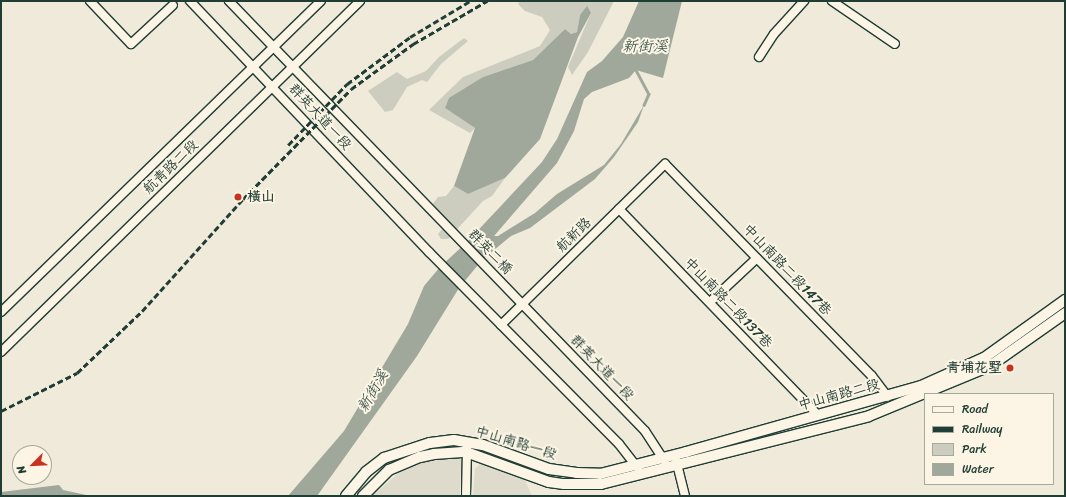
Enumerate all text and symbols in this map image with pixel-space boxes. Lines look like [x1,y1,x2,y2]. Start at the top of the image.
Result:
water label: 新街溪 [623,38,667,56]
street label: 群英大道一段 [285,81,355,153]
street label: 航青路二段 [140,137,202,197]
place label: 橫山 [247,189,275,205]
marker: 橫山 [232,191,244,203]
street label: 航新路 [553,214,595,256]
street label: 中山南路二段147巷 [739,221,835,319]
street label: 群英二橋 [465,226,515,278]
street label: 中山南路二段137巷 [680,254,776,352]
street label: 群英大道一段 [567,332,637,404]
place label: 青埔花墅 [946,360,1002,376]
marker: 青埔花墅 [1005,363,1015,373]
water label: 新街溪 [354,367,392,415]
street label: 中山南路二段 [796,376,882,414]
legend [924,393,1054,485]
text: Road [962,398,988,420]
text: Railway [962,418,1003,440]
street label: 中山南路一段 [473,423,559,463]
text: Park [962,438,987,460]
north arrow [12,445,52,485]
text: Water [962,458,994,480]
text: N [11,462,32,477]

